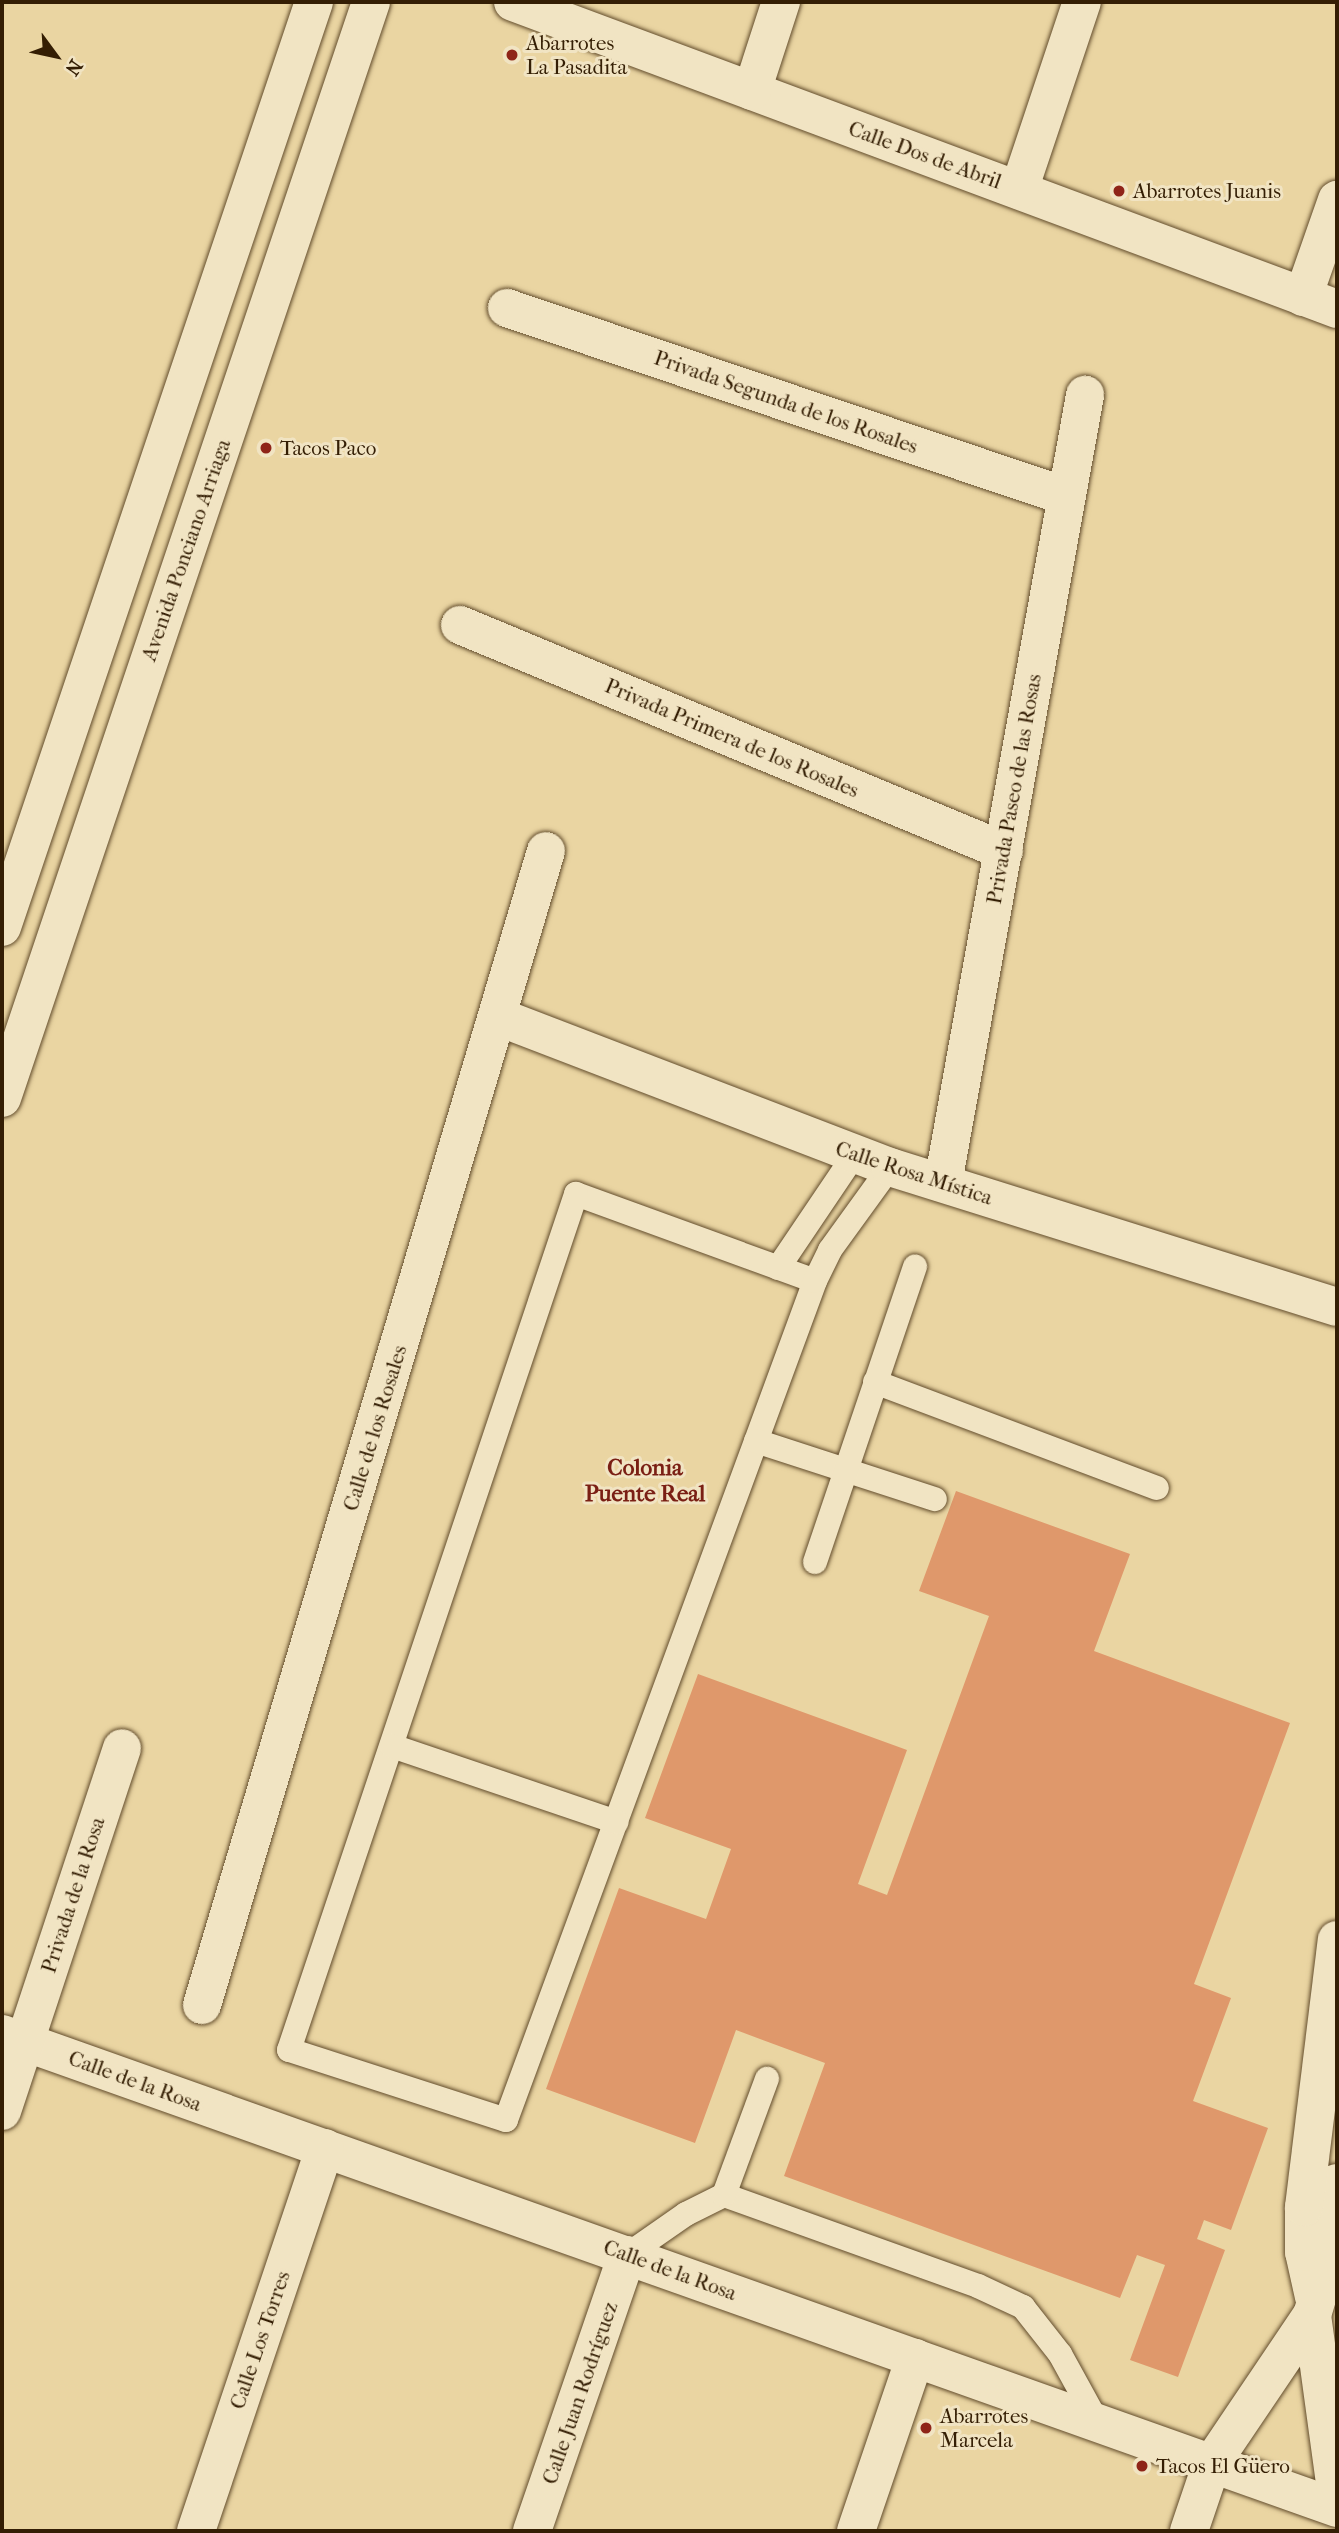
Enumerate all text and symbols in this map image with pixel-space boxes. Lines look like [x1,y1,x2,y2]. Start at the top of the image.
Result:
north arrow [21,21,91,91]
place label: Abarrotes La Pasadita [526,30,627,80]
marker: Abarrotes La Pasadita [504,47,520,63]
text: N [60,55,87,79]
street label: Calle Dos de Abril [845,116,1005,194]
place label: Abarrotes Juanis [1133,178,1281,204]
marker: Abarrotes Juanis [1111,183,1127,199]
street label: Privada Segunda de los Rosales [651,345,921,459]
place label: Tacos Paco [280,435,376,461]
street label: Avenida Ponciano Arriaga [136,436,236,664]
marker: Tacos Paco [258,440,274,456]
street label: Privada Paseo de las Rosas [981,672,1047,906]
street label: Privada Primera de los Rosales [601,673,863,803]
street label: Calle Rosa Mística [832,1136,996,1210]
street label: Calle de los Rosales [338,1342,412,1514]
district label: Colonia Puente Real [585,1454,705,1508]
street label: Privada de la Rosa [36,1814,110,1976]
street label: Calle de la Rosa [65,2045,205,2117]
street label: Calle de la Rosa [600,2234,740,2306]
street label: Calle Los Torres [225,2268,295,2412]
street label: Calle Juan Rodríguez [537,2299,623,2487]
place label: Abarrotes Marcela [940,2403,1028,2453]
marker: Abarrotes Marcela [918,2420,934,2436]
place label: Tacos El Güero [1156,2453,1290,2479]
marker: Tacos El Güero [1134,2458,1150,2474]

